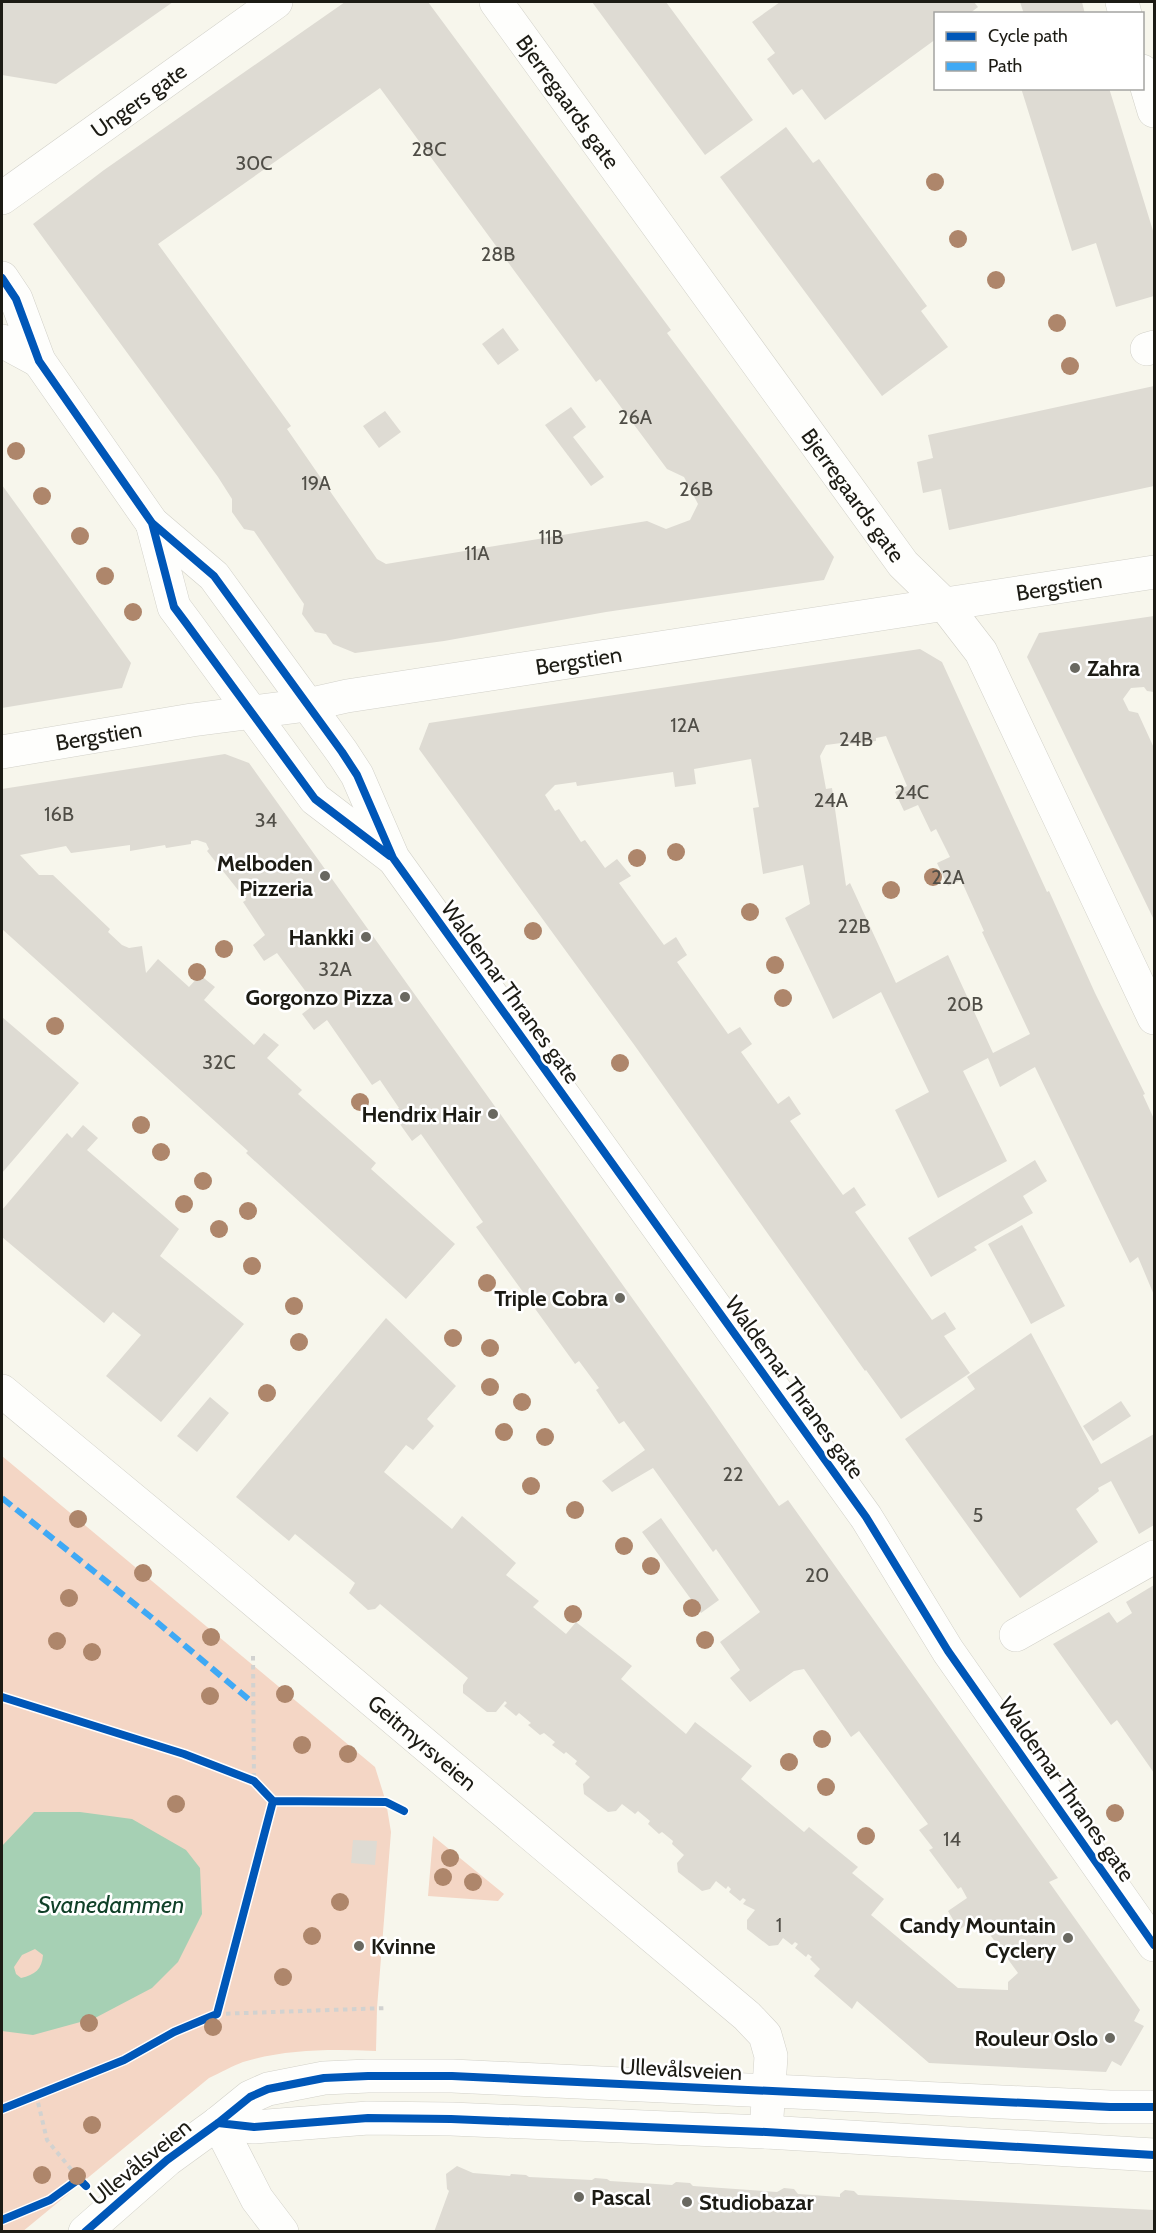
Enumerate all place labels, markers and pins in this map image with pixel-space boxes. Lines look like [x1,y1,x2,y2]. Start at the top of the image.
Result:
place label: Zahra [1087,655,1140,682]
marker: Zahra [1068,661,1082,675]
place label: Melboden Pizzeria [217,850,313,902]
marker: Melboden Pizzeria [318,869,332,883]
place label: Hankki [288,924,354,951]
marker: Hankki [359,930,373,944]
place label: Gorgonzo Pizza [245,984,393,1011]
marker: Gorgonzo Pizza [398,990,412,1004]
place label: Hendrix Hair [362,1101,482,1128]
marker: Hendrix Hair [486,1107,500,1121]
place label: Triple Cobra [494,1285,608,1312]
marker: Triple Cobra [613,1291,627,1305]
place label: Candy Mountain Cyclery [899,1912,1056,1964]
marker: Candy Mountain Cyclery [1061,1931,1075,1945]
place label: Kvinne [371,1933,436,1960]
marker: Kvinne [352,1939,366,1953]
place label: Rouleur Oslo [974,2025,1098,2052]
marker: Rouleur Oslo [1103,2031,1117,2045]
place label: Pascal [591,2184,651,2211]
place label: Studiobazar [699,2189,814,2216]
marker: Pascal [572,2190,586,2204]
marker: Studiobazar [680,2195,694,2209]

